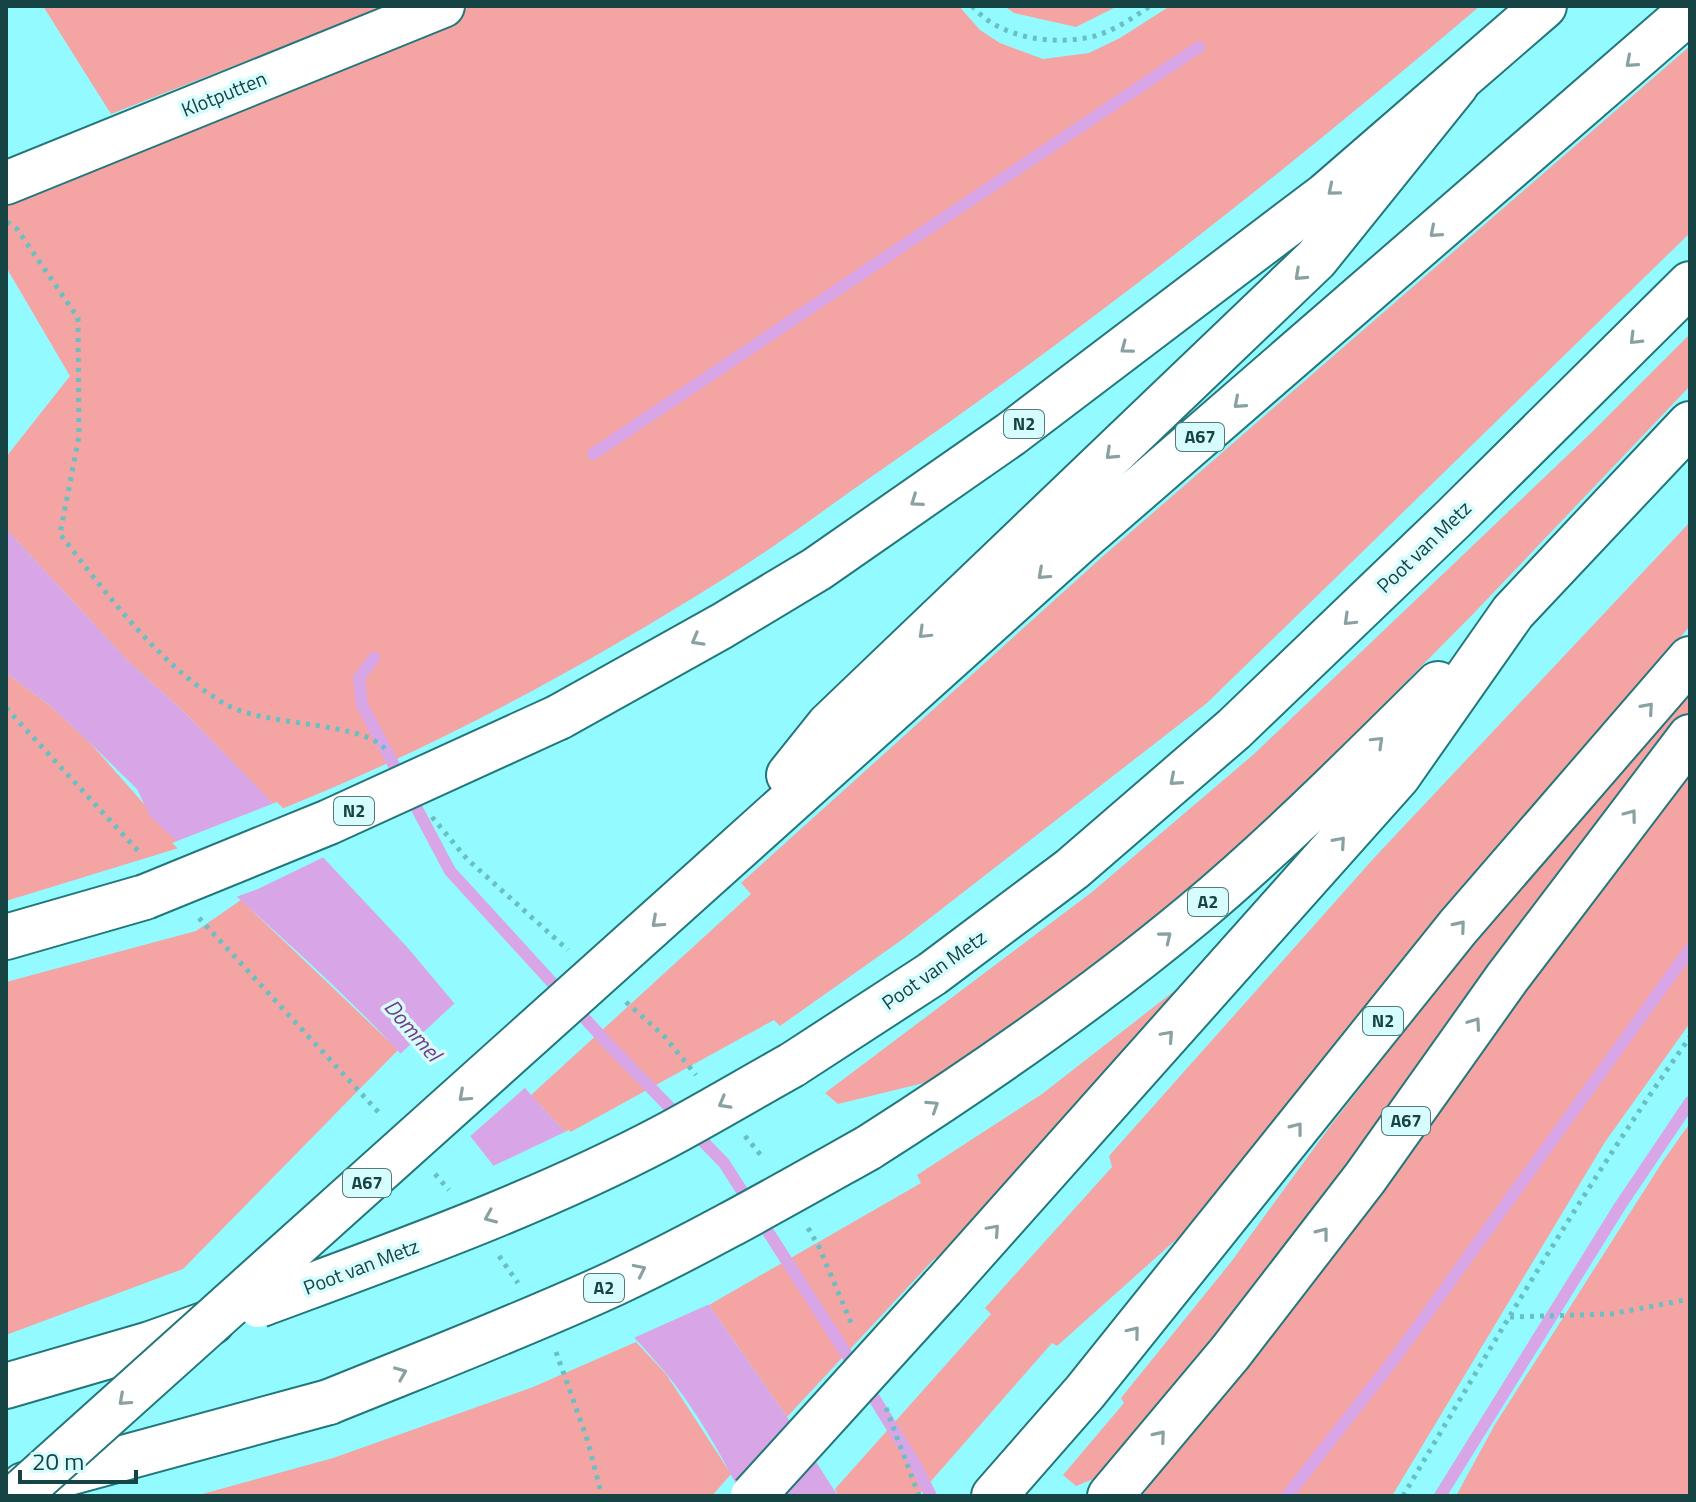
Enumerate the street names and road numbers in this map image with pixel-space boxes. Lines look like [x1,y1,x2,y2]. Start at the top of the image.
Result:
street label: Klotputten [176,62,271,125]
road number: N2 [1004,410,1044,438]
road number: A67 [1176,423,1224,451]
street label: Poot van Metz [1369,493,1478,600]
road number: N2 [334,797,374,825]
road number: A2 [1188,888,1228,916]
street label: Poot van Metz [875,922,992,1017]
road number: N2 [1363,1007,1403,1035]
road number: A67 [1382,1107,1430,1135]
road number: A67 [343,1169,391,1197]
street label: Poot van Metz [298,1230,423,1303]
road number: A2 [584,1274,624,1302]

